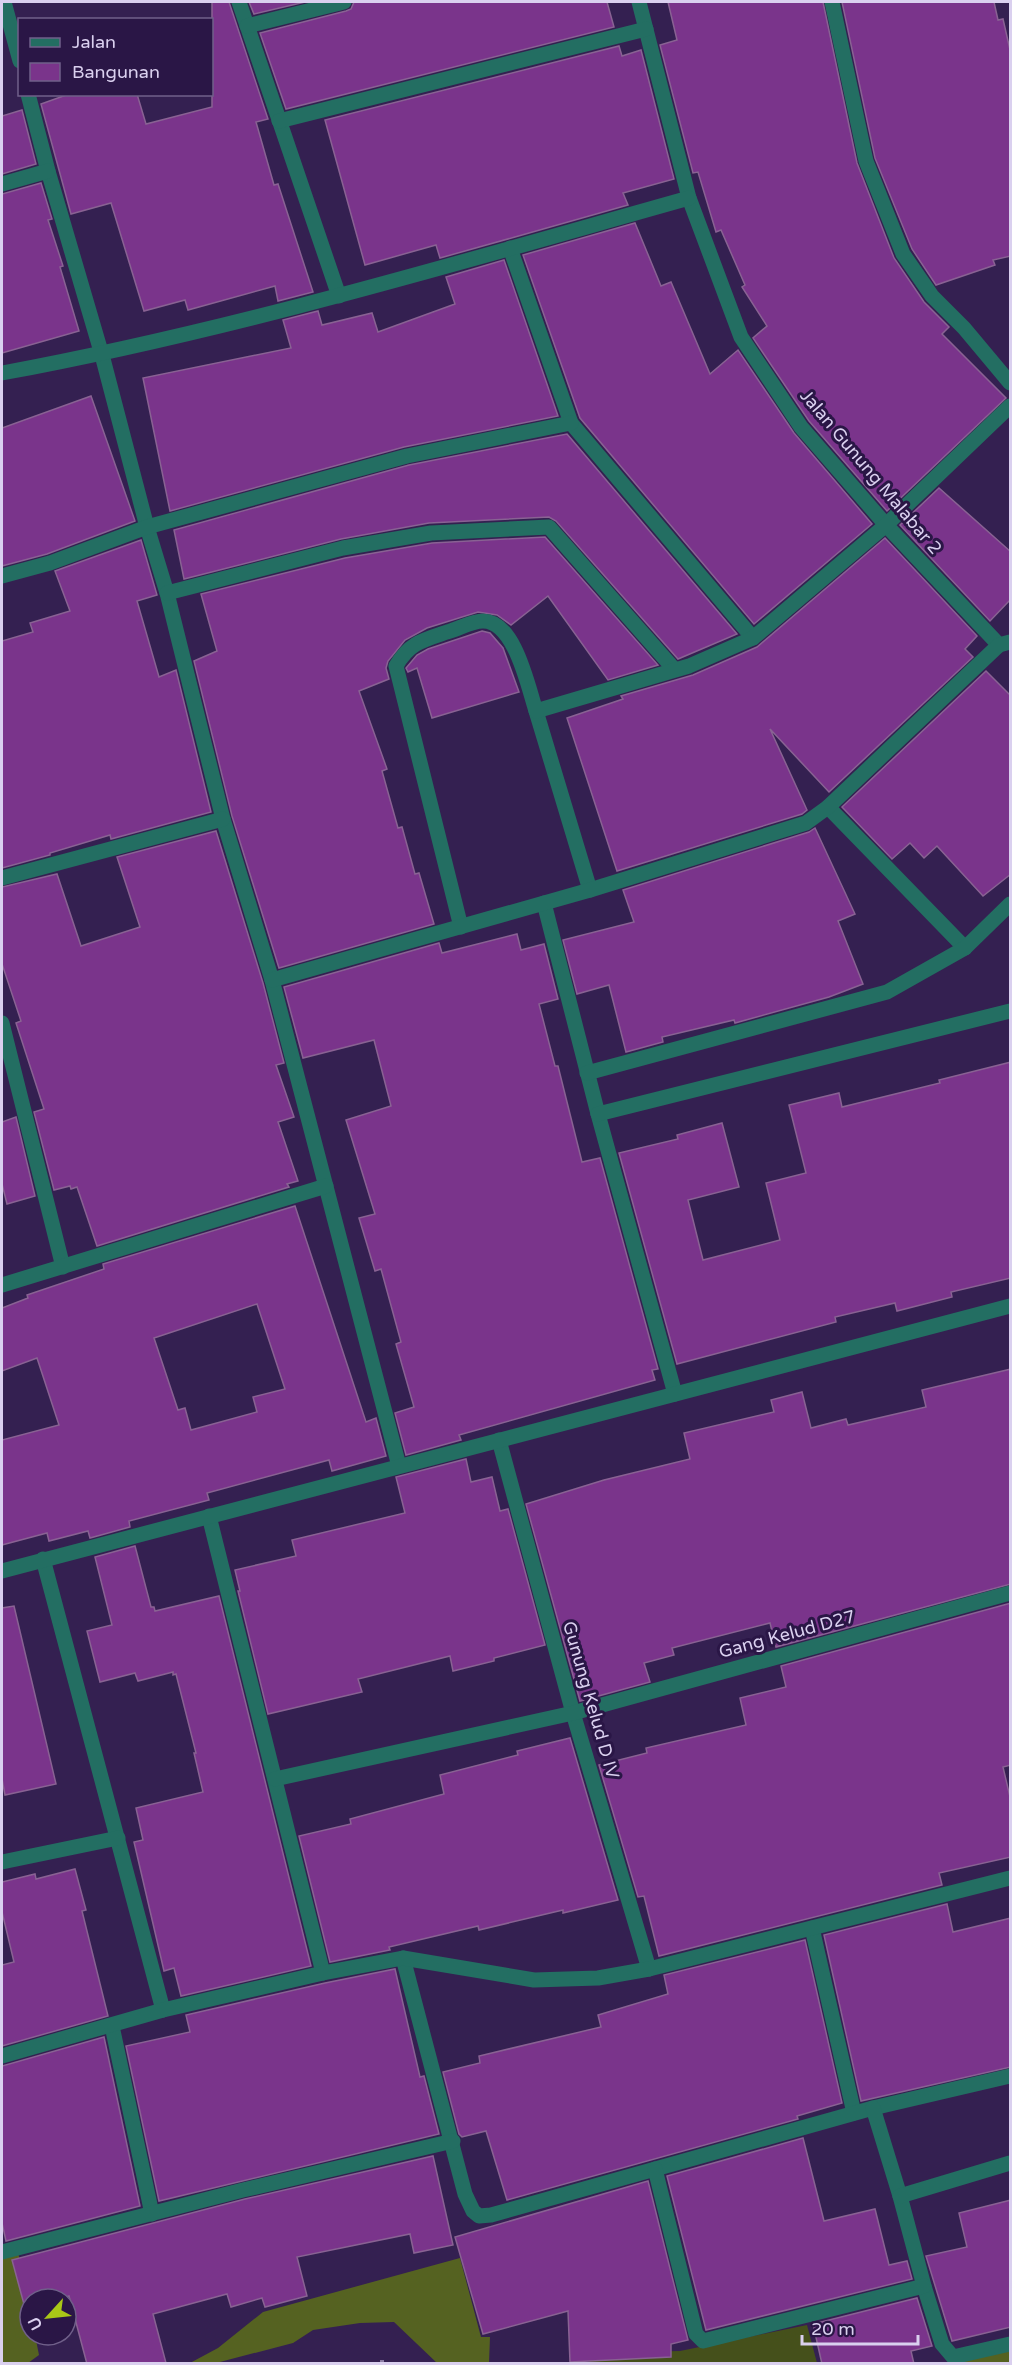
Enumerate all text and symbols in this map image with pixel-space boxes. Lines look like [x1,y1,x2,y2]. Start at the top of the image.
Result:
legend [18,18,213,96]
text: Jalan [72,31,116,53]
text: Bangunan [72,61,160,83]
street label: Jalan Gunung Malabar 2 [796,385,946,559]
street label: Gang Kelud D27 [716,1605,858,1663]
street label: Gunung Kelud D IV [558,1619,624,1782]
north arrow [18,2287,78,2347]
scale bar [802,2308,918,2346]
text: U [24,2313,47,2333]
text: 20 m [811,2318,855,2340]

